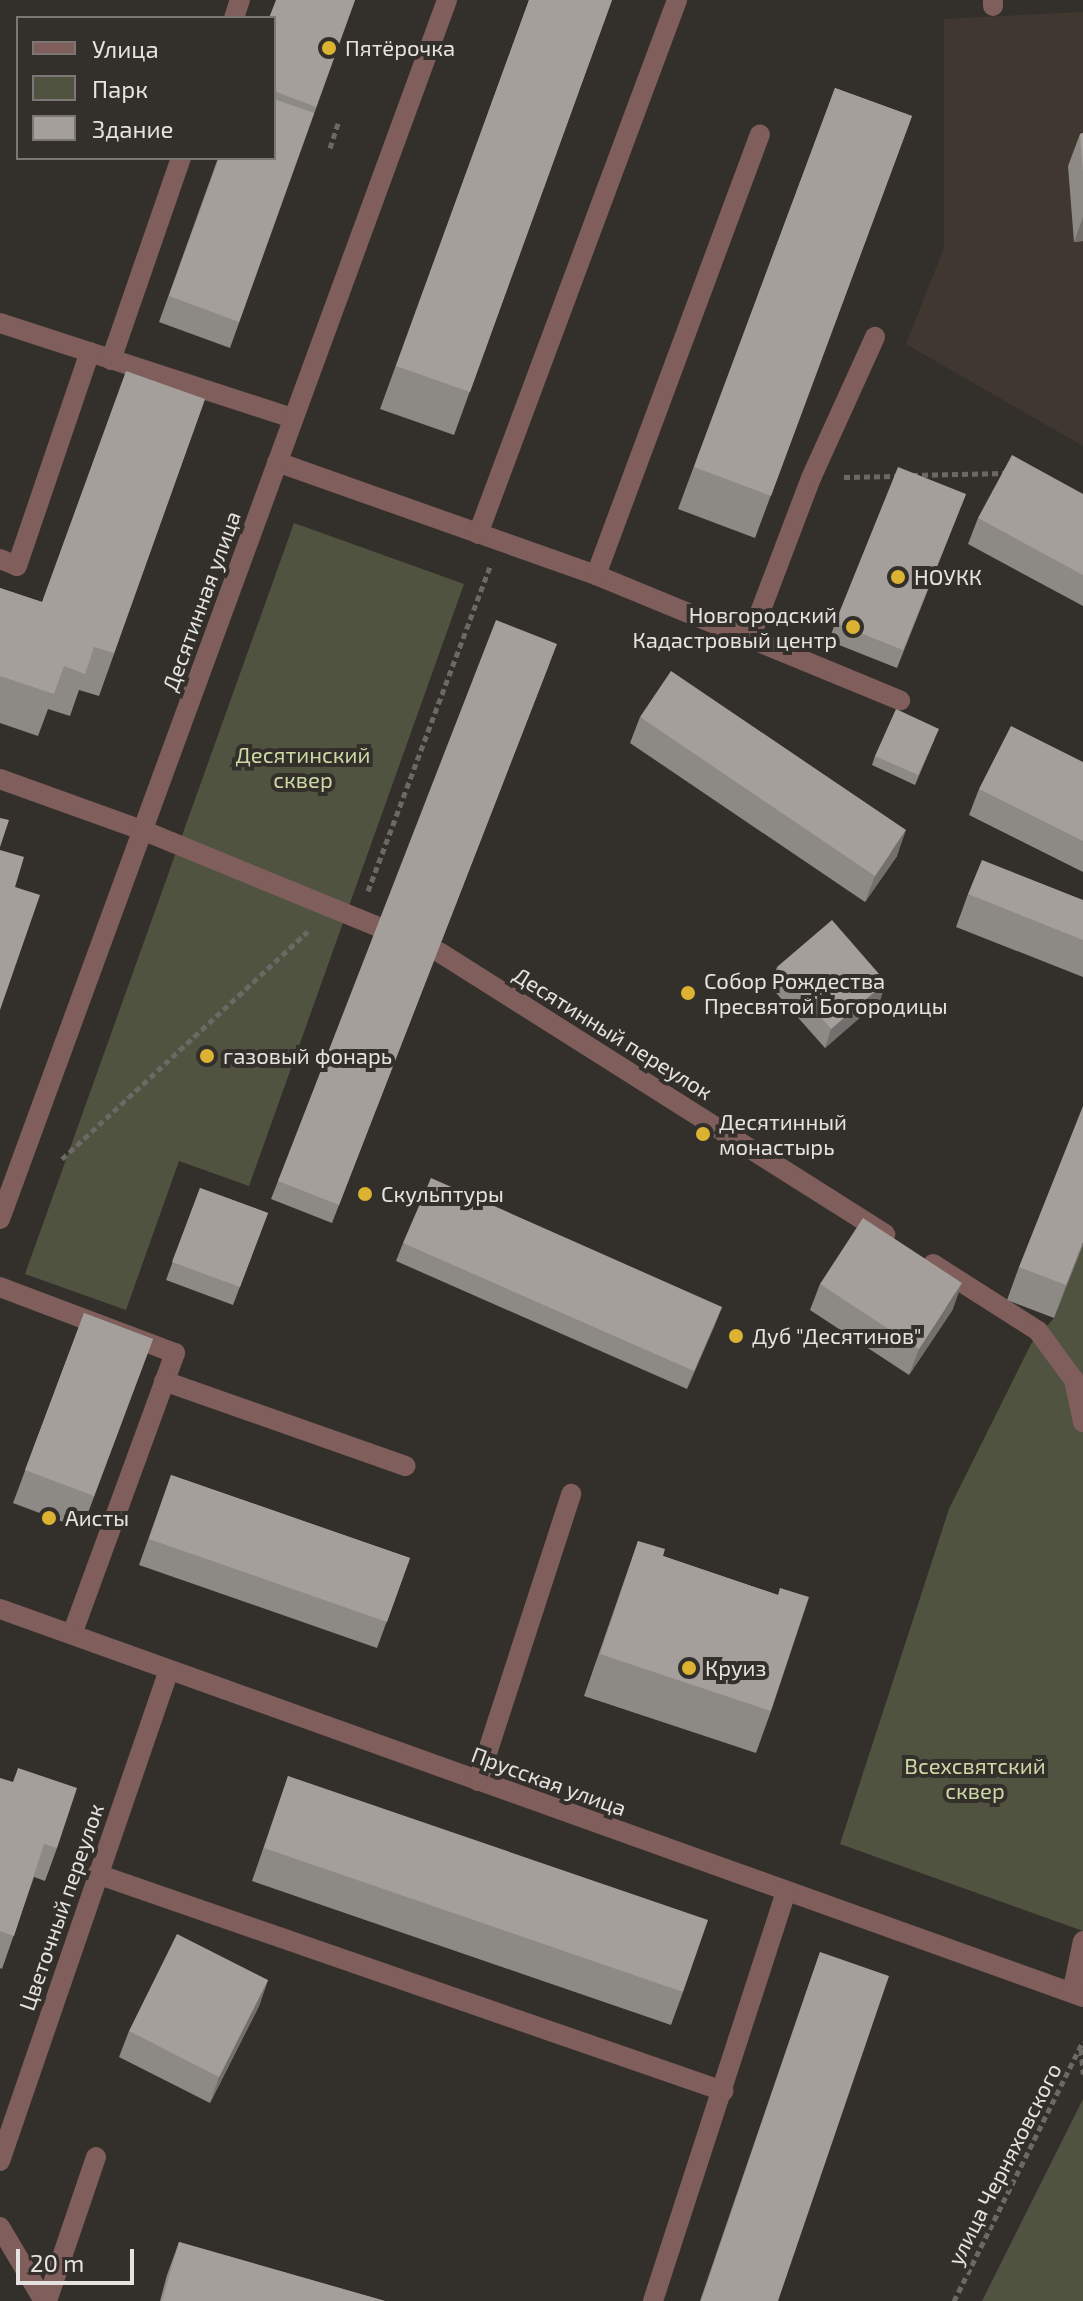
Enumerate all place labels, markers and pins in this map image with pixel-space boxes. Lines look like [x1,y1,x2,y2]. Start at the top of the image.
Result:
place label: Пятёрочка [345,35,455,61]
marker: Пятёрочка [320,39,338,57]
place label: НОУКК [914,564,982,590]
marker: НОУКК [889,568,907,586]
place label: Новгородский Кадастровый центр [632,601,837,652]
marker: Новгородский Кадастровый центр [844,618,862,636]
place label: Собор Рождества Пресвятой Богородицы [704,967,947,1018]
marker: Собор Рождества Пресвятой Богородицы [679,984,697,1002]
place label: газовый фонарь [223,1043,392,1069]
marker: газовый фонарь [198,1047,216,1065]
place label: Десятинный монастырь [719,1108,847,1160]
marker: Десятинный монастырь [694,1125,712,1143]
place label: Скульптуры [381,1181,504,1207]
marker: Скульптуры [356,1185,374,1203]
place label: Дуб "Десятинов" [752,1323,922,1349]
marker: Дуб "Десятинов" [727,1327,745,1345]
place label: Аисты [65,1505,129,1531]
marker: Аисты [40,1509,58,1527]
place label: Круиз [705,1655,766,1681]
marker: Круиз [680,1659,698,1677]

